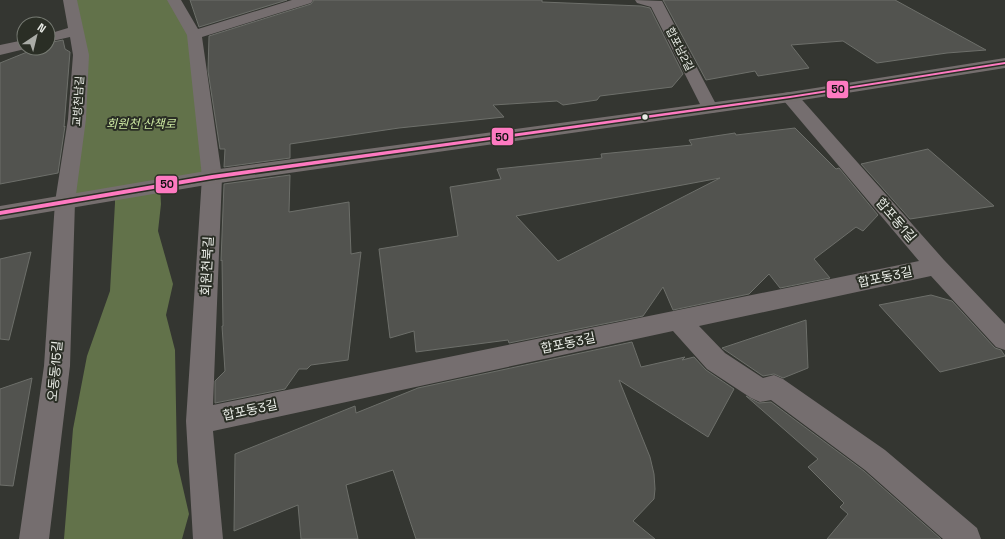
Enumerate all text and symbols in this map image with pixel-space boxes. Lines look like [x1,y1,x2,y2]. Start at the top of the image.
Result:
north arrow [16,16,56,56]
text: N [35,20,49,36]
street label: 합포남2길 [663,25,697,73]
street label: 교방천남길 [69,75,87,127]
line badge: 50 [826,80,849,99]
text: 50 [831,82,845,96]
unlabelled marker [640,112,650,122]
water label: 회원천 산책로 [106,116,177,132]
line badge: 50 [491,127,514,146]
text: 50 [495,130,509,144]
line badge: 50 [155,175,178,194]
text: 50 [160,177,174,191]
street label: 합포동1길 [872,194,920,246]
street label: 회원천북길 [197,236,217,296]
street label: 합포동3길 [856,263,914,291]
street label: 합포동3길 [539,329,597,357]
street label: 오동동15길 [44,340,66,402]
street label: 합포동3길 [221,396,279,424]

